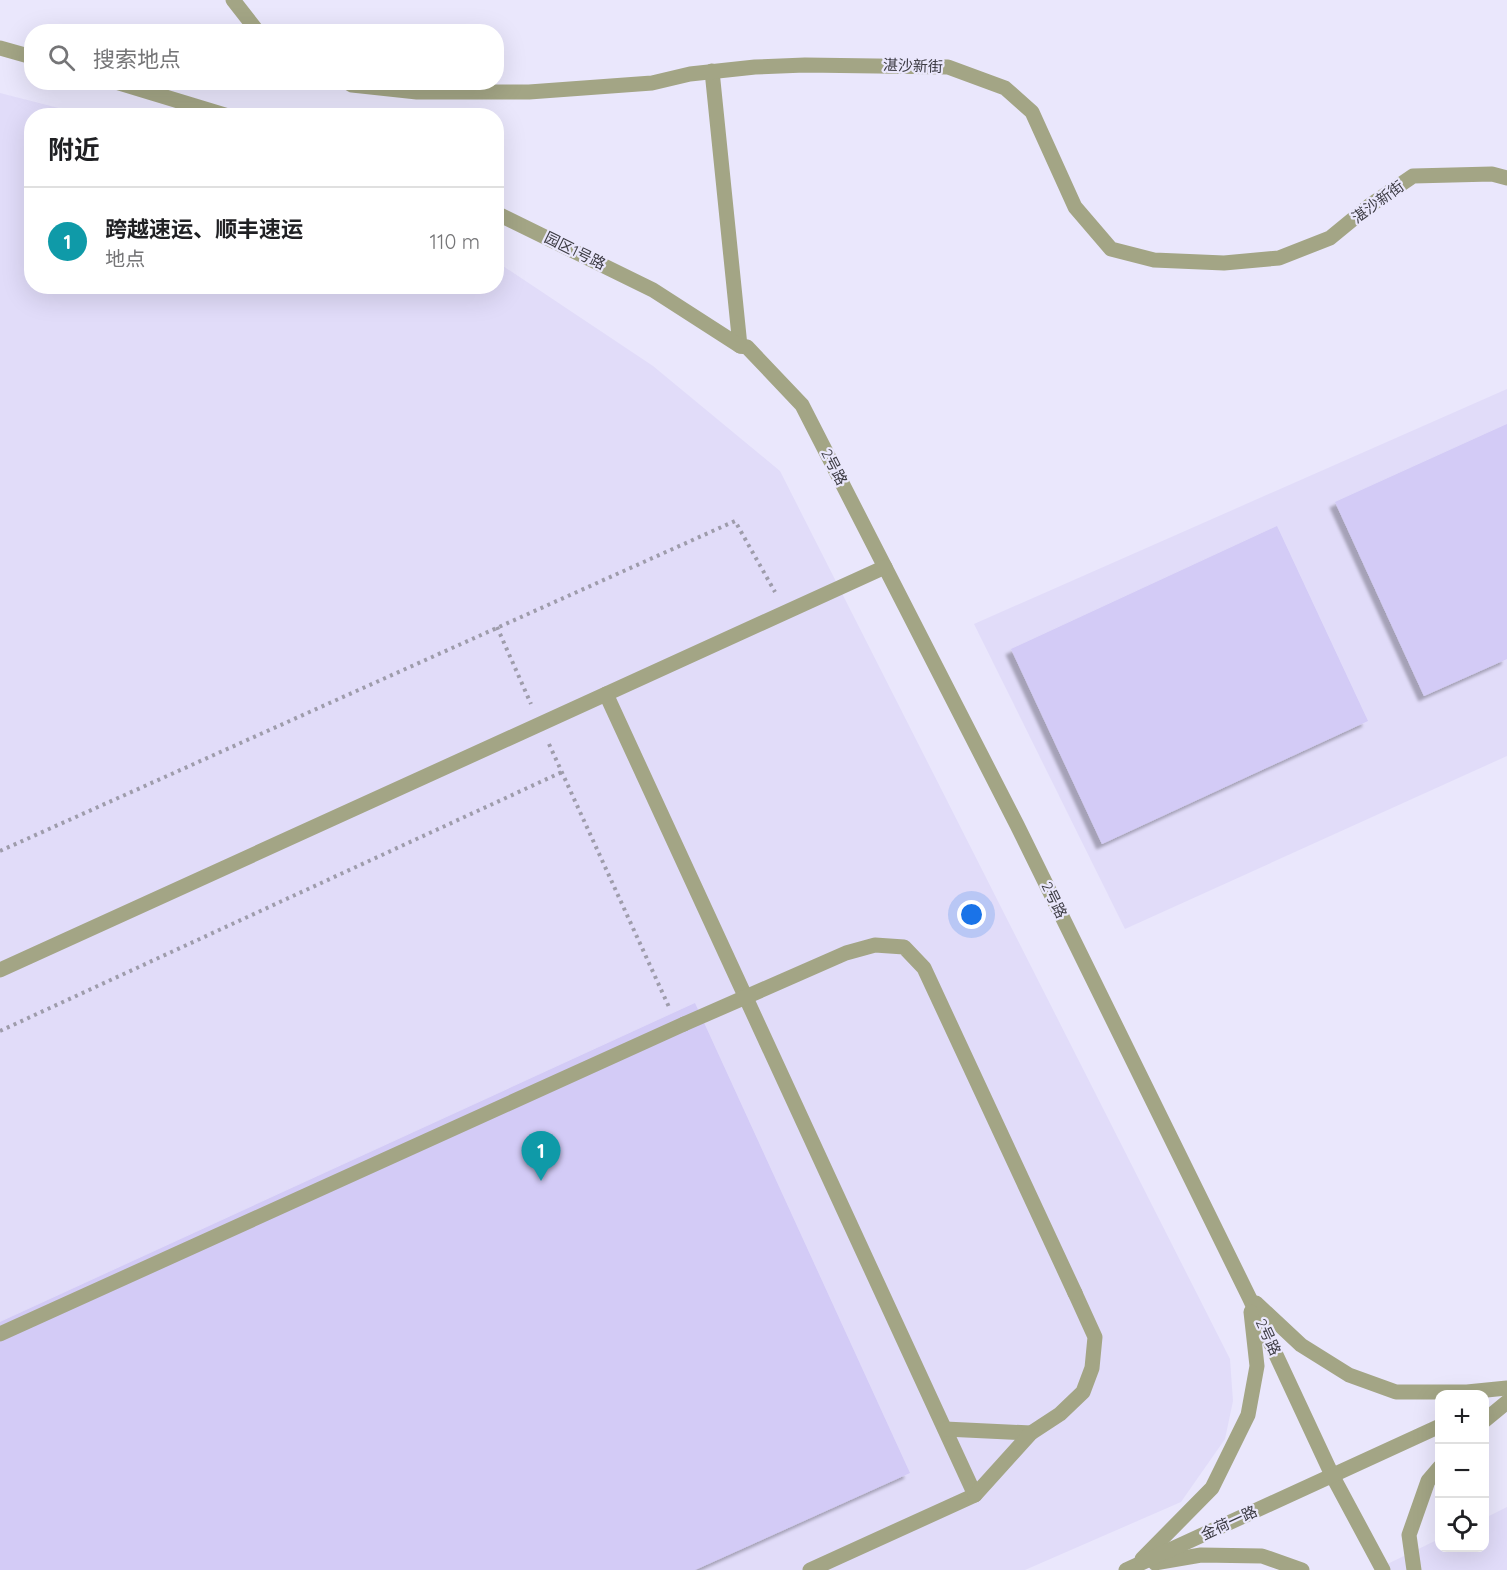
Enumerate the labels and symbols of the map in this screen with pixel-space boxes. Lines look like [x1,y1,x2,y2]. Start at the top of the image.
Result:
street label: 湛沙新街 [883,55,943,76]
street label: 湛沙新街 [1348,176,1408,227]
street label: 园区1号路 [542,228,609,273]
street label: 2号路 [817,445,852,488]
street label: 2号路 [1038,878,1071,921]
your location [957,900,986,929]
pin: 1 [522,1132,560,1181]
street label: 2号路 [1252,1315,1285,1358]
street label: 金荷一路 [1198,1501,1260,1544]

